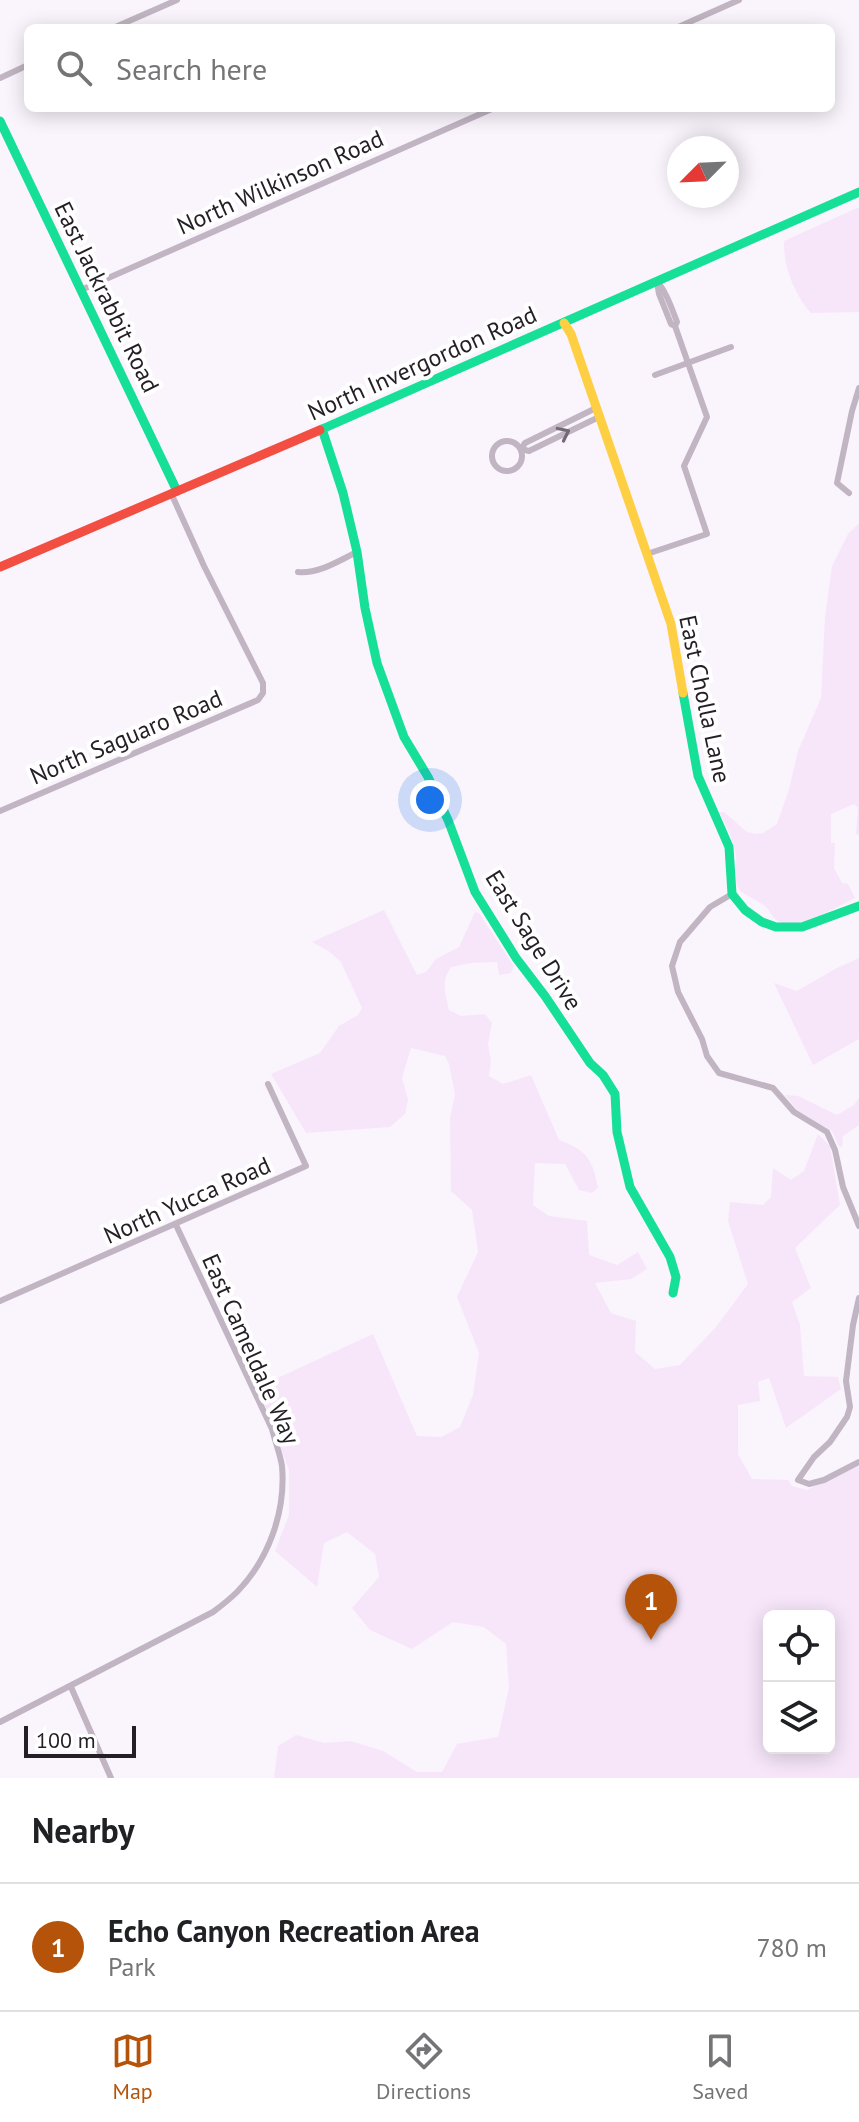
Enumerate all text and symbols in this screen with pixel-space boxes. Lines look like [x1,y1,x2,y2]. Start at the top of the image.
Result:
search box [24,24,835,112]
icon: search [52,46,96,90]
text: Search here [116,49,267,88]
street label: North Wilkinson Road [172,123,388,241]
north arrow [667,136,739,208]
street label: East Jackrabbit Road [47,197,167,397]
street label: North Invergordon Road [303,299,541,427]
one-way arrow [556,427,571,443]
street label: East Cholla Lane [672,612,738,786]
street label: North Saguaro Road [25,682,227,792]
your location [410,780,450,820]
street label: East Sage Drive [479,864,589,1016]
street label: North Yucca Road [99,1149,275,1251]
street label: East Cameldale Way [195,1249,307,1449]
pin: 1 [625,1574,677,1640]
map controls [763,1610,835,1754]
button: locate [763,1610,835,1682]
button: layers [763,1682,835,1754]
scale bar [24,1722,136,1758]
text: 100 m [36,1726,96,1754]
text: Nearby [32,1808,134,1852]
text: Echo Canyon Recreation Area [108,1911,480,1950]
text: 1 [51,1931,65,1964]
text: 780 m [756,1931,827,1964]
text: Park [108,1950,156,1983]
tab: Map [111,2029,155,2105]
tab: Directions [376,2029,471,2105]
tab: Saved [692,2029,748,2105]

